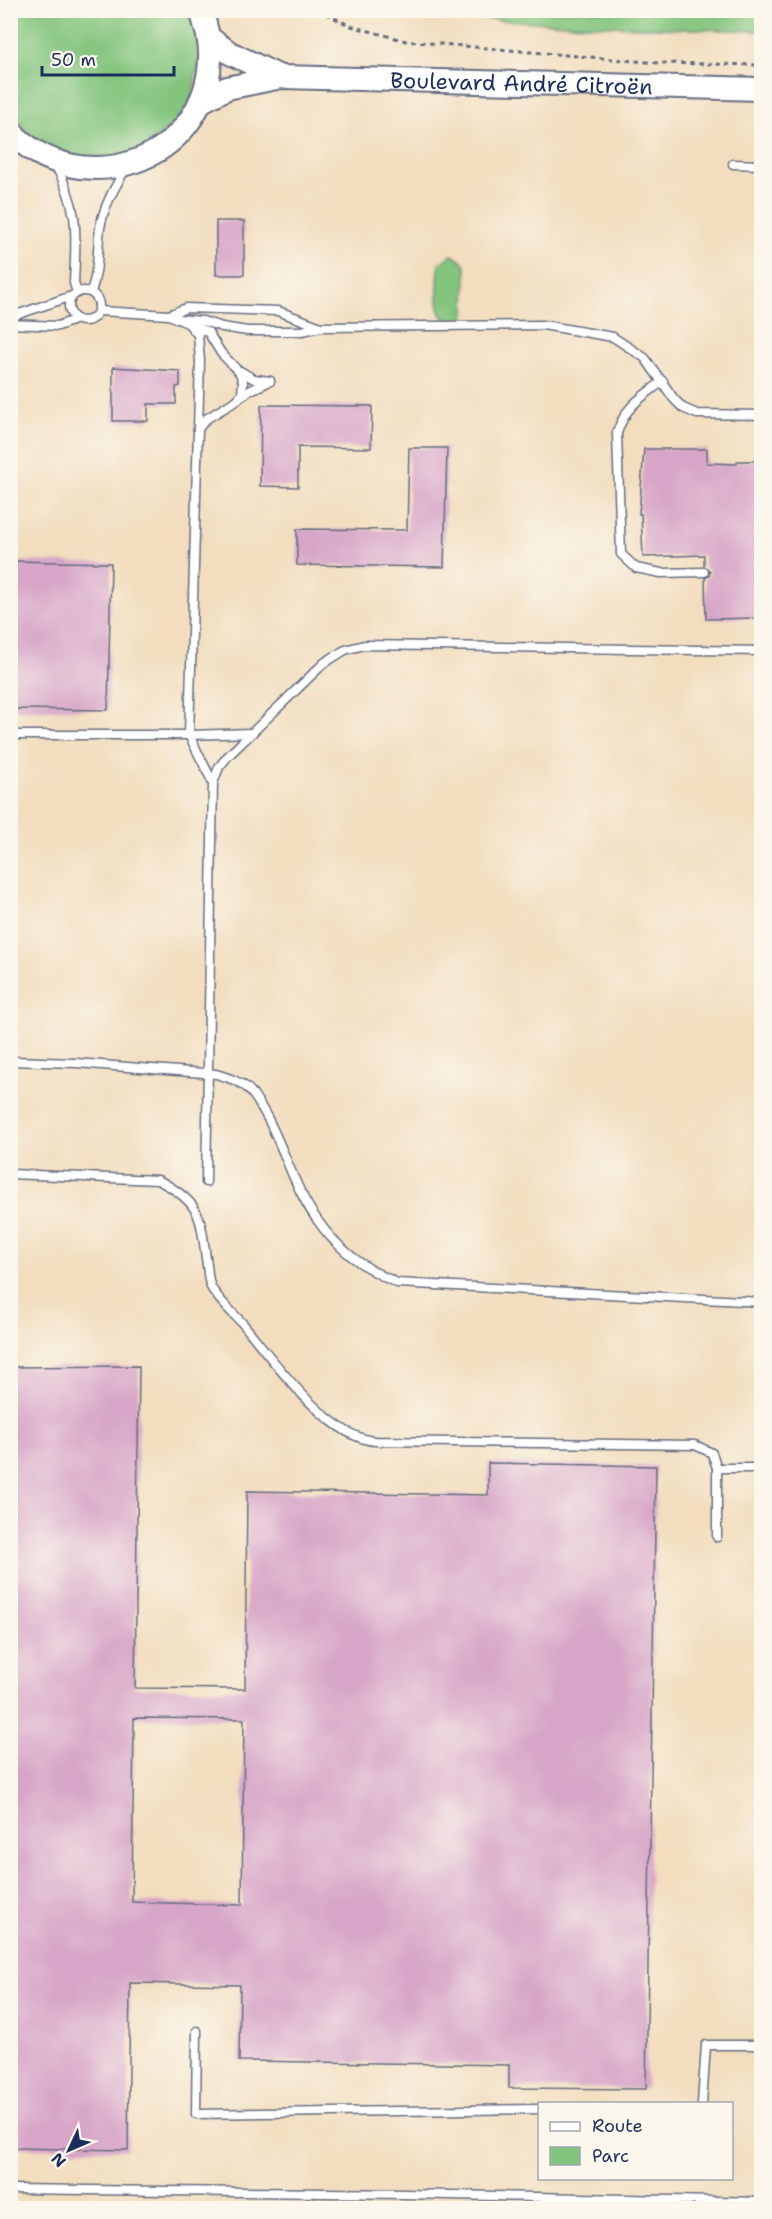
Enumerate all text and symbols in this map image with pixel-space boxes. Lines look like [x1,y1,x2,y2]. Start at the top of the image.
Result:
scale bar [42,39,174,77]
text: 50 m [51,48,96,72]
street label: Boulevard André Citroën [390,66,653,101]
legend [538,2102,733,2180]
text: Route [592,2114,643,2138]
north arrow [39,2120,99,2180]
text: Parc [592,2144,629,2168]
text: N [47,2148,71,2172]

